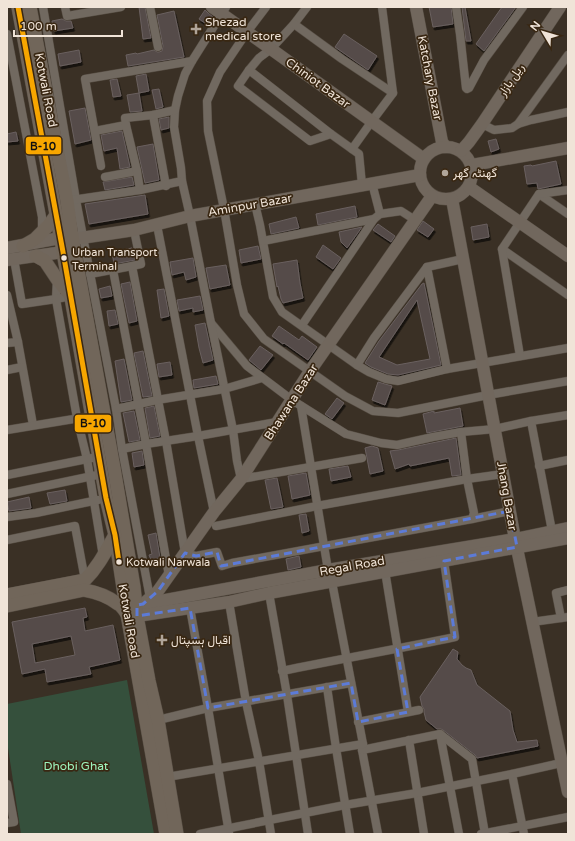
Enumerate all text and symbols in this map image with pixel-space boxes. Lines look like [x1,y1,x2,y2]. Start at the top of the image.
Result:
scale bar [14,12,122,38]
north arrow [523,12,563,52]
place label: Shezad medical store [205,15,282,43]
text: 100 m [20,19,57,33]
text: N [528,19,543,34]
marker: Shezad medical store [190,23,202,35]
street label: Katchary Bazar [415,34,445,122]
street label: Kotwali Road [32,52,60,128]
street label: Chiniot Bazar [283,55,353,111]
street label: ریل بازار [494,61,528,100]
line badge: B-10 [25,136,62,155]
text: B-10 [30,140,56,153]
place label: گھنٹہ گھر [452,166,497,181]
marker: گھنٹہ گھر [440,168,450,178]
street label: Aminpur Bazar [207,191,294,219]
place label: Urban Transport Terminal [72,246,158,273]
marker: Urban Transport Terminal [59,253,69,263]
street label: Bhawana Bazar [261,361,321,443]
line badge: B-10 [74,414,112,433]
text: B-10 [80,417,106,430]
street label: Jhang Bazar [494,460,520,532]
street label: Regal Road [318,553,386,579]
place label: Kotwali Narwala [126,556,210,569]
marker: Kotwali Narwala [114,557,124,567]
street label: Kotwali Road [116,583,142,659]
place label: اقبال ہسپتال [171,633,231,648]
marker: اقبال ہسپتال [156,634,168,646]
park label: Dhobi Ghat [44,759,109,773]

